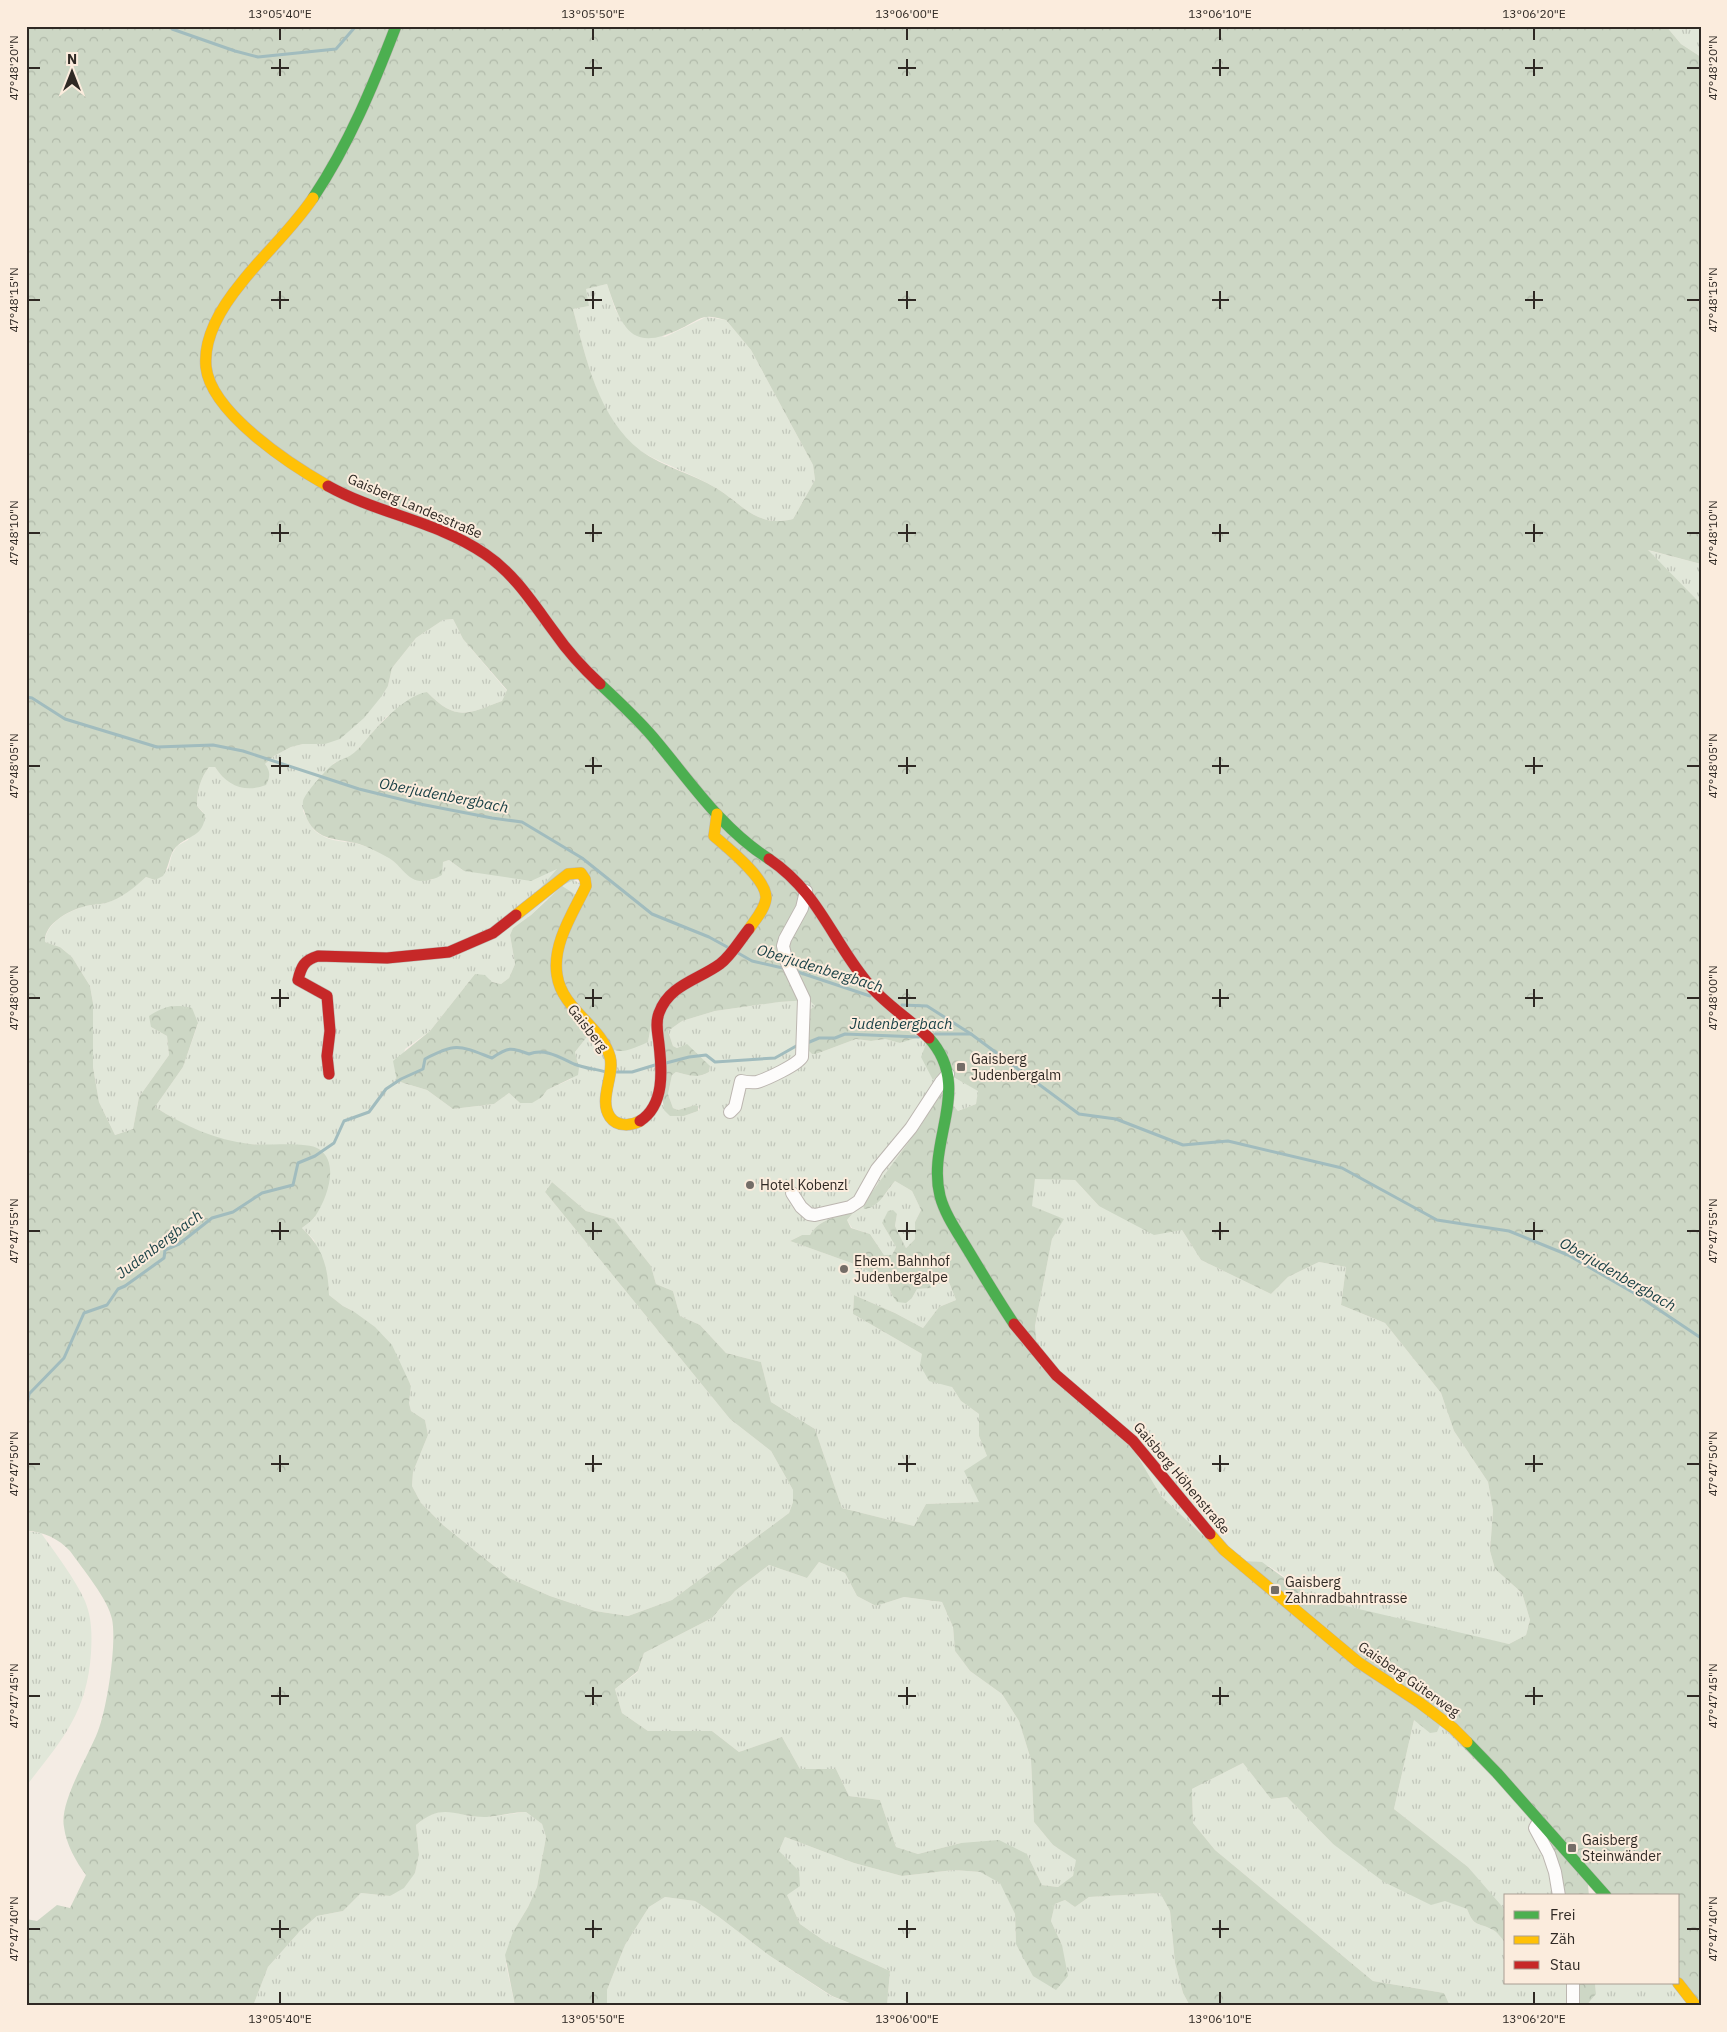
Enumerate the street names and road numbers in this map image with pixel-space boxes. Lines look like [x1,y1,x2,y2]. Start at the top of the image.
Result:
street label: Gaisberg Landesstraße [345,469,485,543]
street label: Gaisberg [564,1001,613,1056]
street label: Gaisberg Höhenstraße [1130,1418,1234,1538]
street label: Gaisberg Güterweg [1355,1637,1464,1721]

